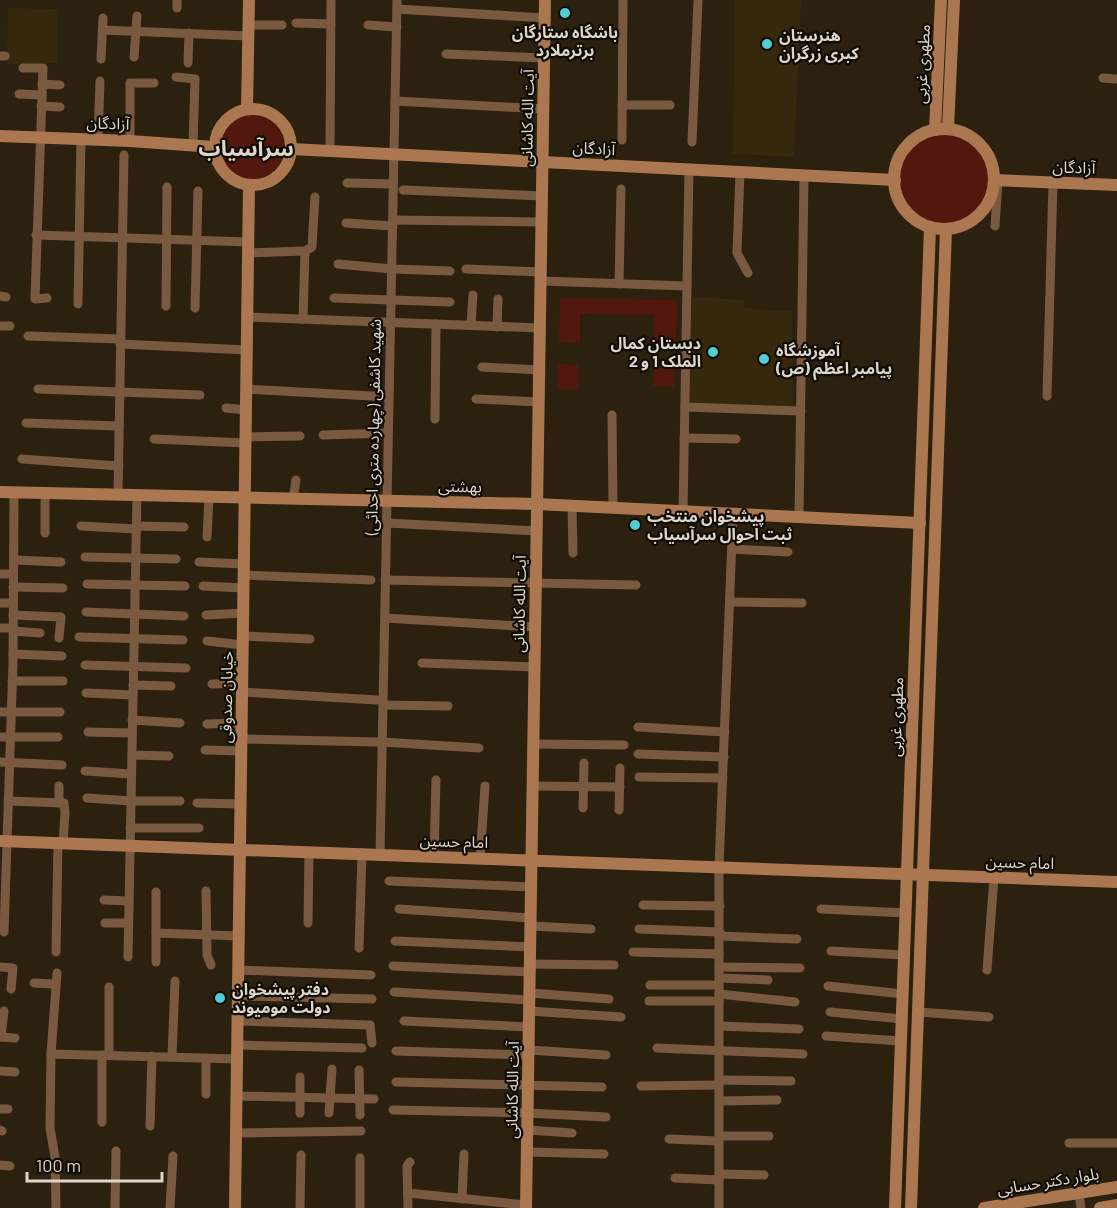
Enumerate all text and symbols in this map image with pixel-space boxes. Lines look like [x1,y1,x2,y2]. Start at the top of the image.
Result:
marker: باشگاه ستارگان برترملارد [558,6,572,20]
place label: باشگاه ستارگان برترملارد [512,22,618,60]
street label: مطهری غربی [910,24,934,104]
place label: هنرستان کبری زرگران [779,25,859,63]
marker: هنرستان کبری زرگران [760,37,774,51]
street label: آیت الله کاشانی [516,68,538,167]
street label: آزادگان [86,112,131,134]
district label: سرآسیاب [198,134,294,161]
street label: آزادگان [572,137,617,159]
street label: آزادگان [1052,156,1097,178]
street label: شهید کاشفی (چهارده متری احداثی) [361,319,386,536]
place label: دبستان کمال الملک 1 و 2 [610,333,701,371]
place label: آموزشگاه پیامبر اعظم (ص) [775,340,892,381]
marker: دبستان کمال الملک 1 و 2 [706,345,720,359]
marker: آموزشگاه پیامبر اعظم (ص) [757,352,771,366]
street label: بهشتی [438,476,482,496]
place label: پیشخوان منتخب ثبت احوال سرآسیاب [647,506,792,544]
marker: پیشخوان منتخب ثبت احوال سرآسیاب [628,518,642,532]
street label: آیت الله کاشانی [508,554,530,653]
street label: خیابان صدوقی [215,651,237,743]
street label: مطهری غربی [885,677,907,757]
street label: امام حسین [419,830,489,855]
street label: امام حسین [985,851,1055,876]
place label: دفتر پیشخوان دولت مومیوند [232,979,331,1017]
marker: دفتر پیشخوان دولت مومیوند [213,991,227,1005]
street label: آیت الله کاشانی [501,1040,523,1139]
scale bar [27,1145,162,1183]
text: 100 m [36,1154,81,1176]
street label: بلوار دکتر حسابی [996,1163,1100,1199]

